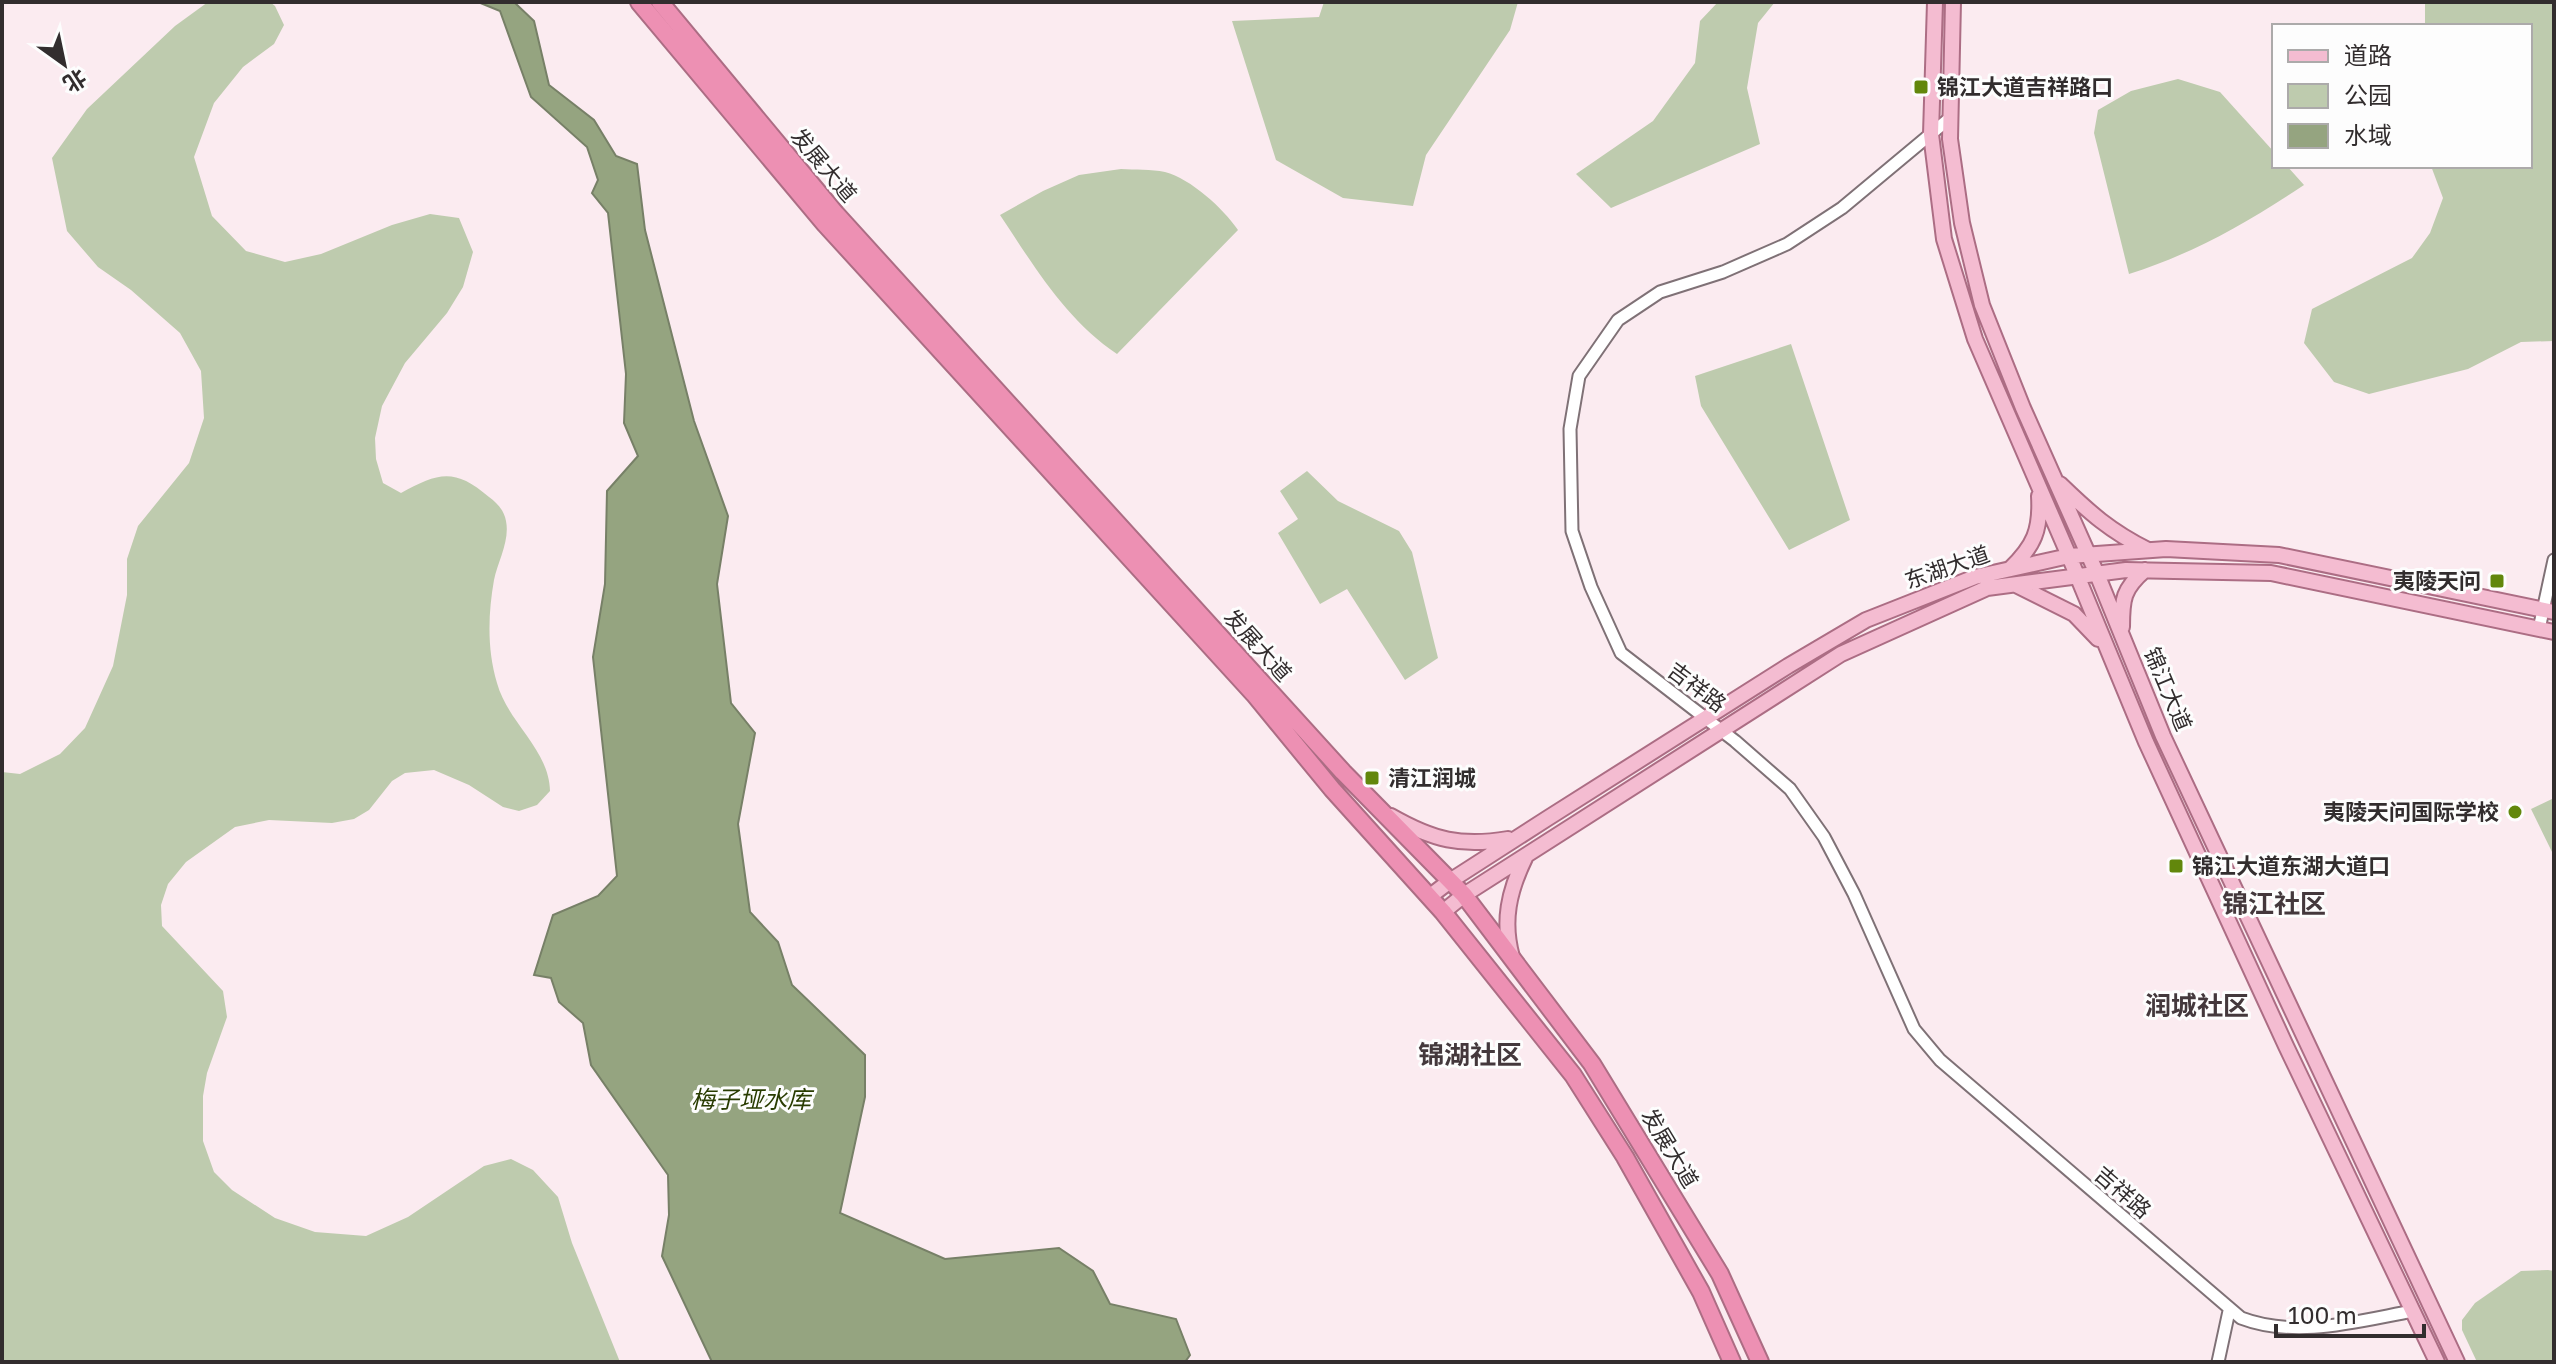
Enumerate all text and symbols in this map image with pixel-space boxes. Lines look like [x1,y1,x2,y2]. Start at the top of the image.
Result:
north arrow [24,24,104,104]
legend [2272,24,2532,168]
text: 道路 [2344,40,2392,69]
text: 北 [59,64,92,99]
place label: 锦江大道吉祥路口 [1937,73,2113,100]
marker: 锦江大道吉祥路口 [1912,78,1930,96]
text: 公园 [2344,80,2392,109]
text: 水域 [2344,120,2392,149]
street label: 发展大道 [786,122,863,207]
street label: 东湖大道 [1901,539,1993,594]
place label: 夷陵天问 [2393,567,2481,594]
marker: 夷陵天问 [2488,572,2506,590]
street label: 发展大道 [1219,603,1298,686]
street label: 锦江大道 [2139,643,2198,735]
street label: 吉祥路 [1663,656,1732,717]
place label: 清江润城 [1388,764,1476,791]
marker: 清江润城 [1363,769,1381,787]
place label: 夷陵天问国际学校 [2323,798,2499,825]
marker: 夷陵天问国际学校 [2506,803,2524,821]
place label: 锦江大道东湖大道口 [2192,852,2390,879]
marker: 锦江大道东湖大道口 [2167,857,2185,875]
district label: 锦江社区 [2222,888,2326,919]
district label: 润城社区 [2145,990,2249,1021]
district label: 锦湖社区 [1418,1039,1522,1070]
water label: 梅子垭水库 [691,1084,815,1113]
street label: 发展大道 [1636,1103,1705,1192]
street label: 吉祥路 [2090,1160,2157,1223]
scale bar [2276,1288,2424,1338]
text: 100 m [2288,1300,2357,1329]

